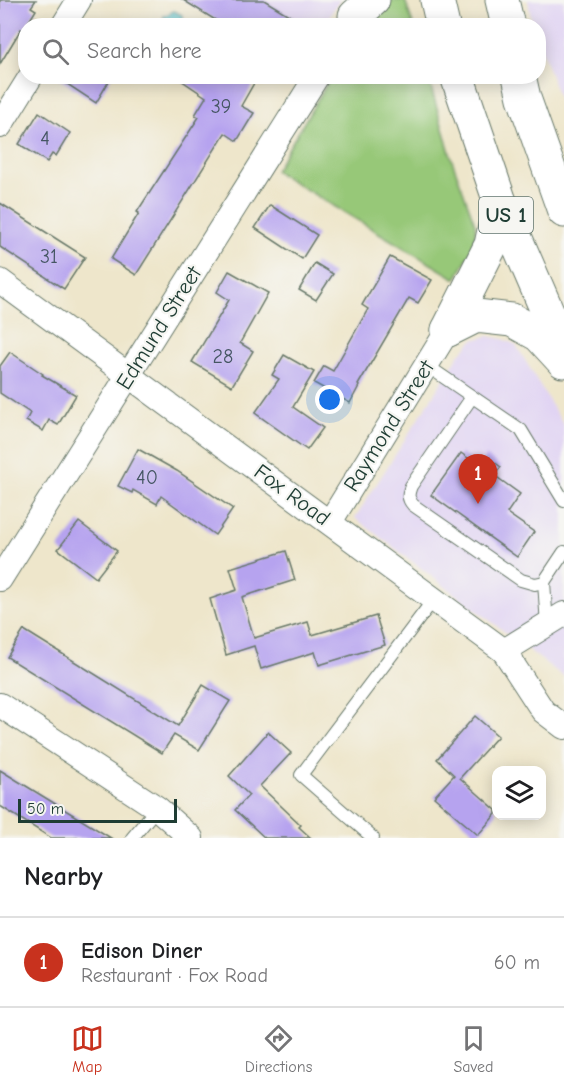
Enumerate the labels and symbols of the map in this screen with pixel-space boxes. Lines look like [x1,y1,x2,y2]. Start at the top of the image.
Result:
house number: 39 [211,95,231,118]
house number: 4 [40,127,50,150]
road number: US 1 [479,197,533,233]
house number: 31 [40,245,58,268]
street label: Edmund Street [111,261,208,395]
house number: 28 [213,345,233,368]
street label: Raymond Street [338,355,440,497]
your location [315,385,344,414]
pin: 1 [458,454,498,504]
street label: Fox Road [249,459,335,531]
house number: 40 [136,466,158,489]
scale bar [18,796,177,824]

